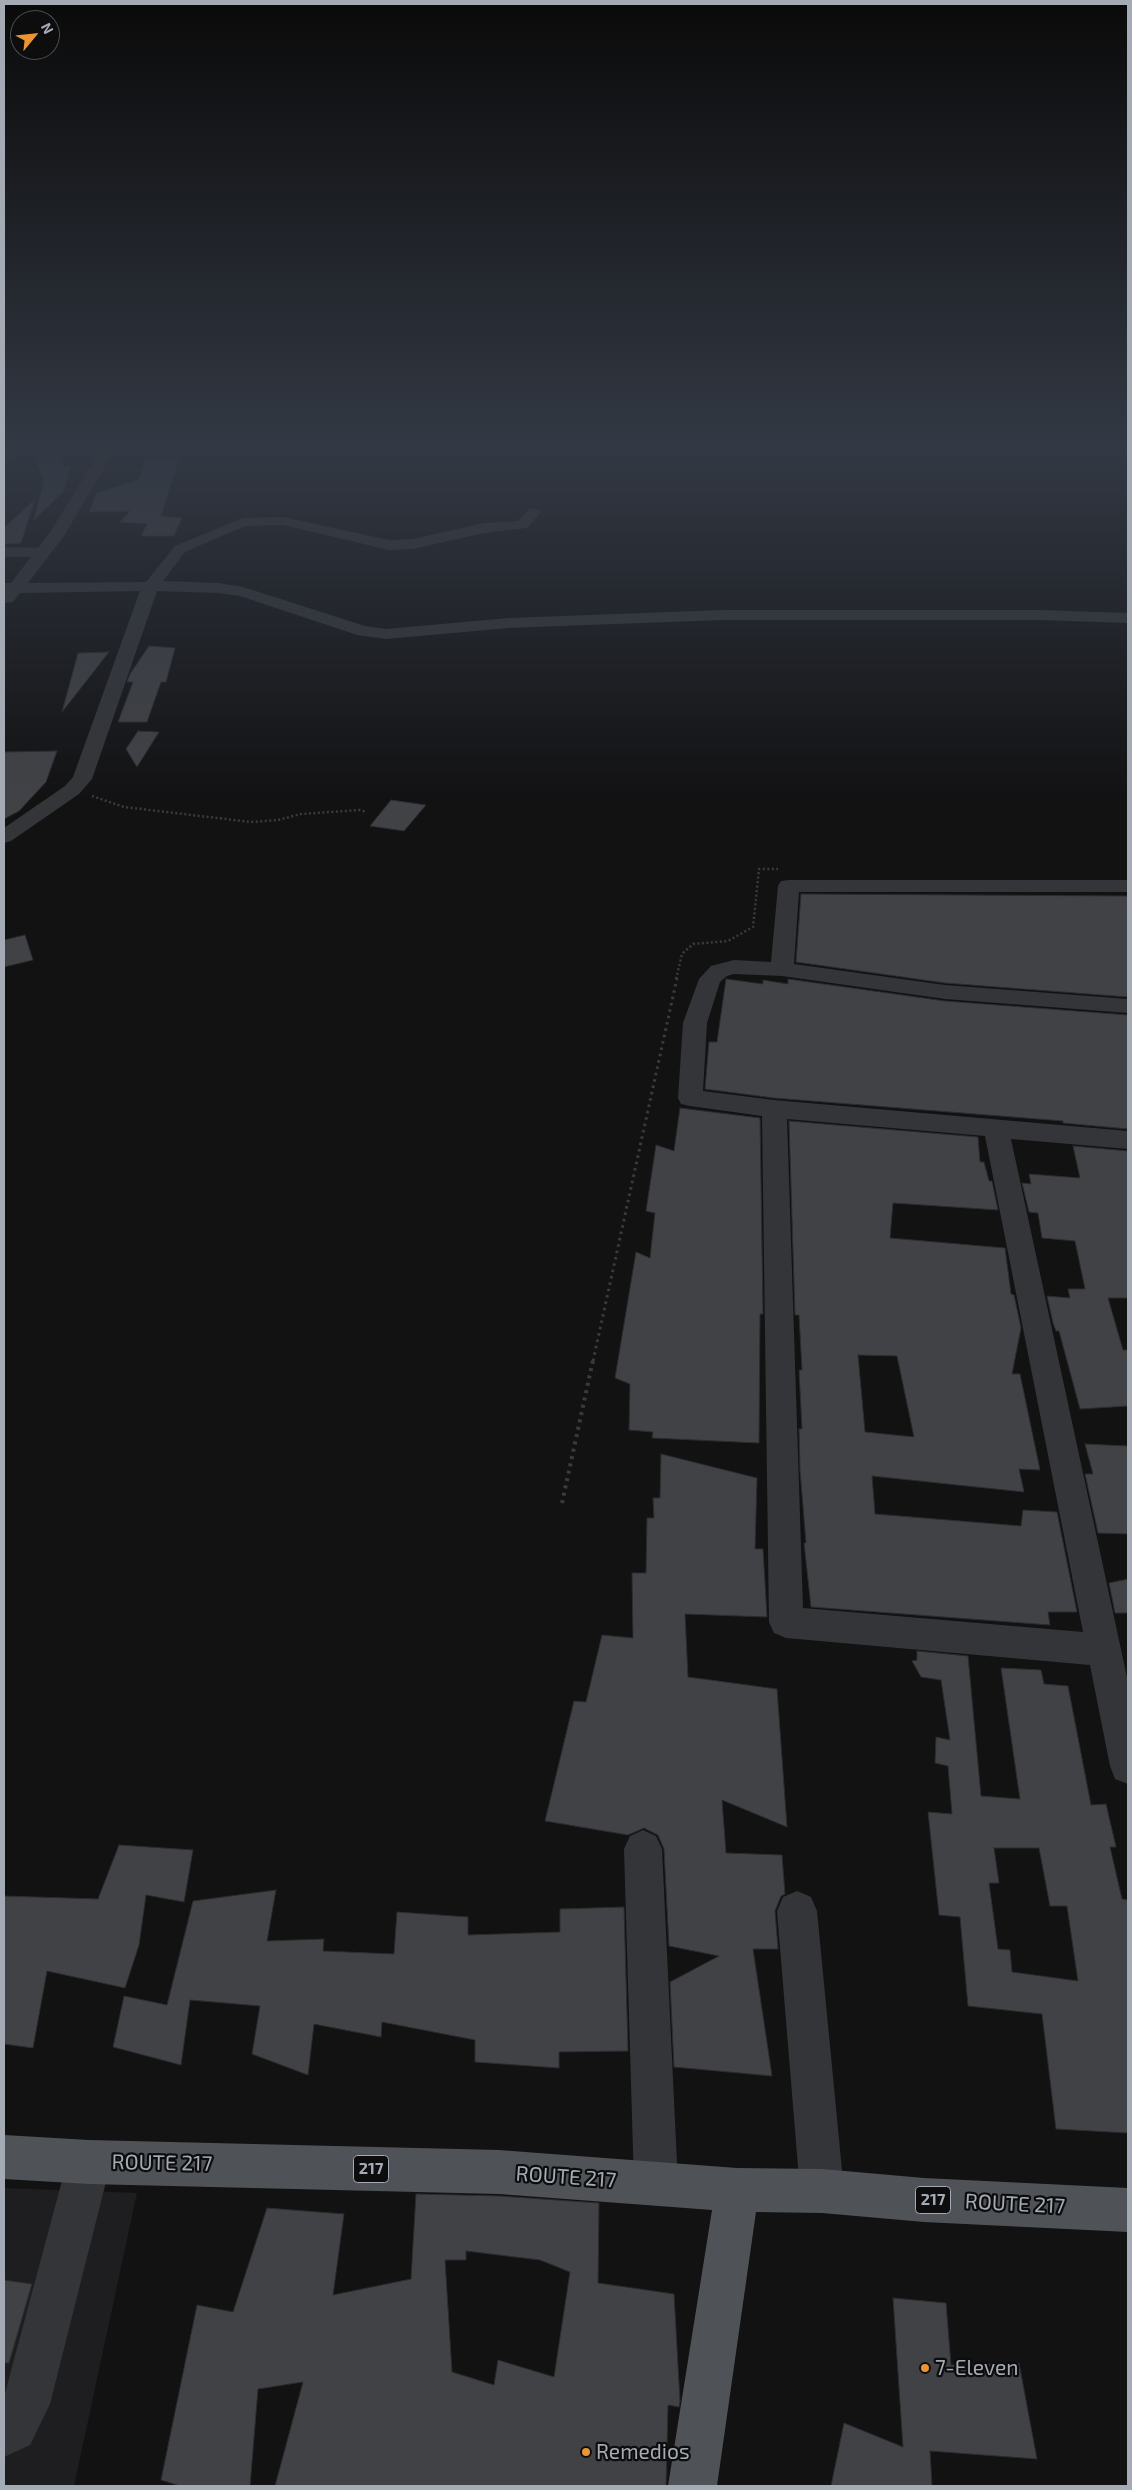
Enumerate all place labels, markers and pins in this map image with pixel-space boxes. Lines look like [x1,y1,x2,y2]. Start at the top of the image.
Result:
place label: 7-Eleven [935,2355,1018,2381]
marker: 7-Eleven [919,2362,931,2374]
place label: Remedios [596,2439,690,2465]
marker: Remedios [580,2446,592,2458]

